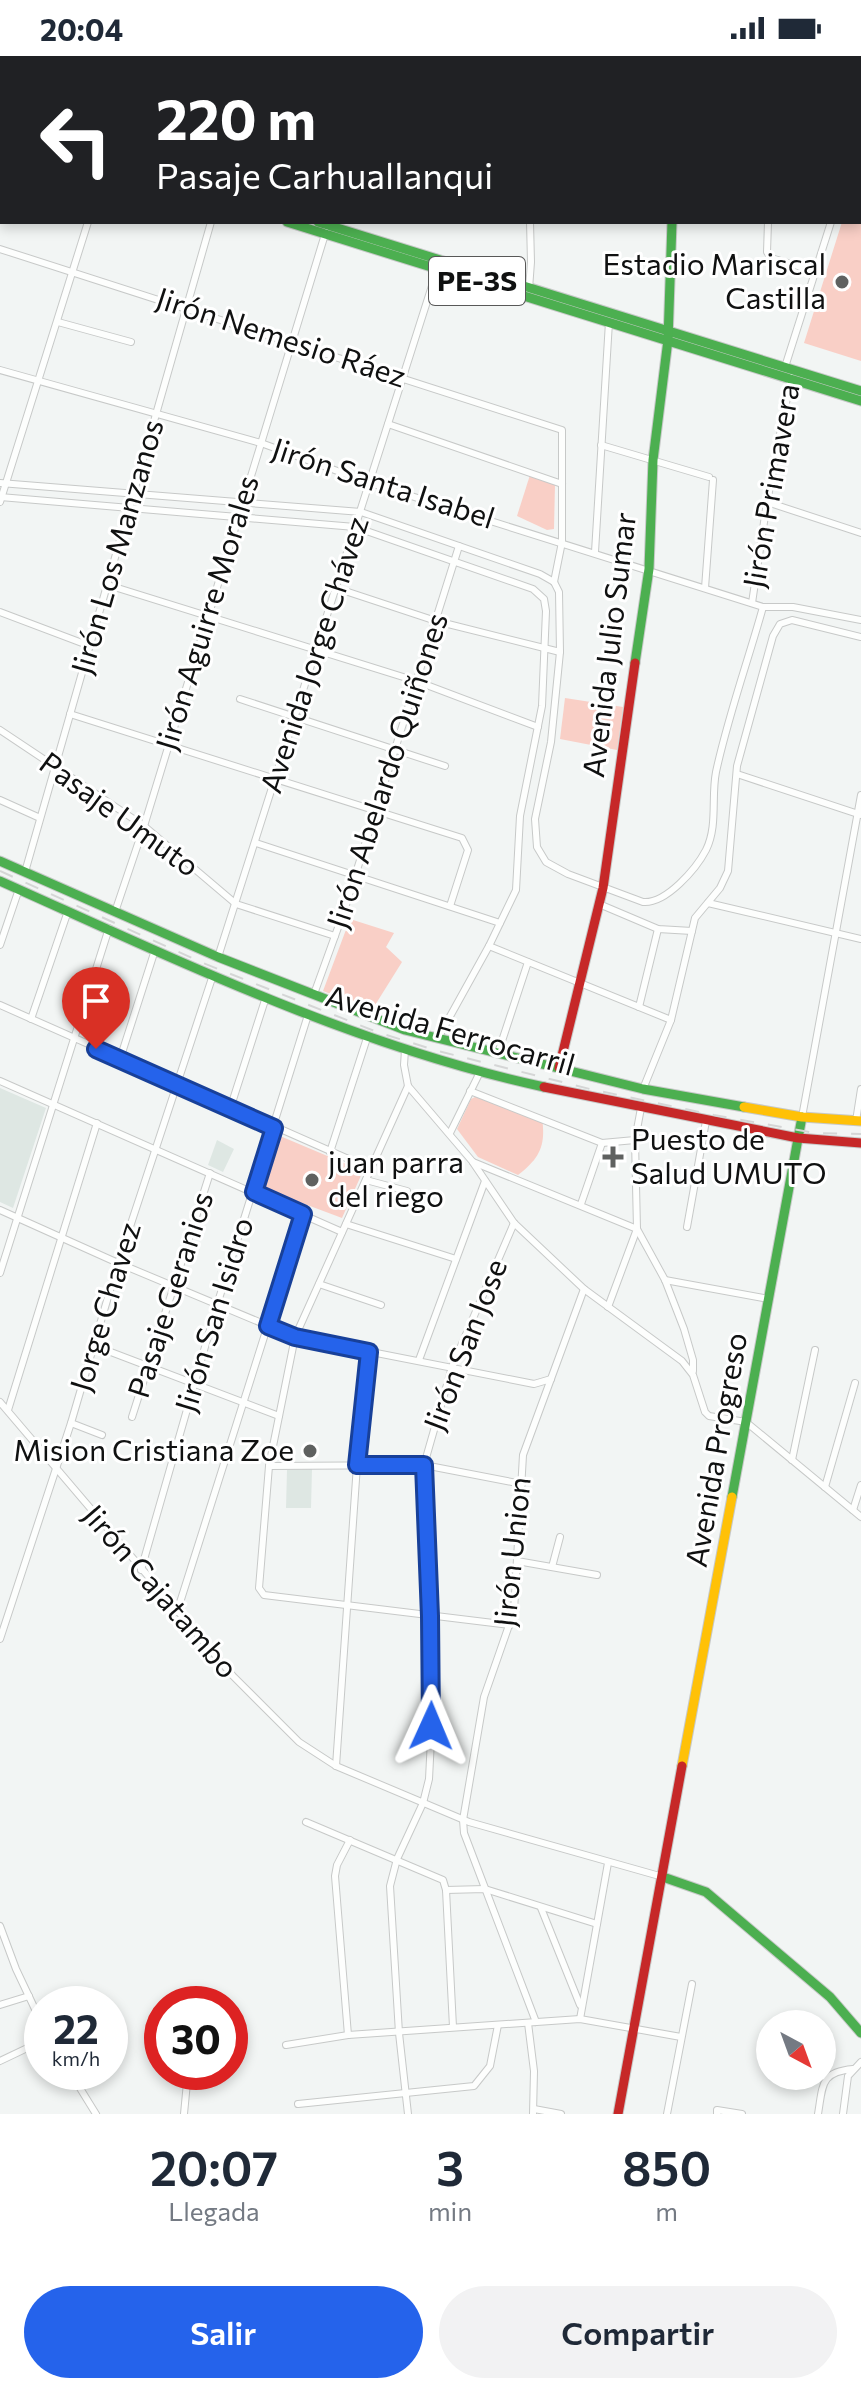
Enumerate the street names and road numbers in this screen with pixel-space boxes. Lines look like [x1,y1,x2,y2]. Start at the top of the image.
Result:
road number: PE-3S [429,257,525,305]
street label: Jirón Nemesio Ráez [152,278,411,393]
street label: Jirón Primavera [733,380,806,591]
street label: Jirón Los Manzanos [62,415,170,678]
street label: Jirón Santa Isabel [268,428,500,535]
street label: Jirón Aguirre Morales [146,470,265,754]
street label: Avenida Julio Sumar [573,510,642,779]
street label: Avenida Jorge Chávez [250,511,375,797]
street label: Jirón Abelardo Quiñones [317,608,454,933]
street label: Pasaje Umuto [34,743,207,883]
street label: Avenida Ferrocarril [322,975,580,1082]
street label: Pasaje Geranios [118,1187,219,1402]
street label: Jirón San Isidro [165,1213,260,1416]
street label: Jorge Chavez [60,1217,147,1395]
street label: Jirón San Jose [414,1253,513,1435]
street label: Avenida Progreso [676,1330,753,1570]
street label: Jirón Union [484,1475,537,1629]
street label: Jirón Cajatambo [76,1496,247,1685]

